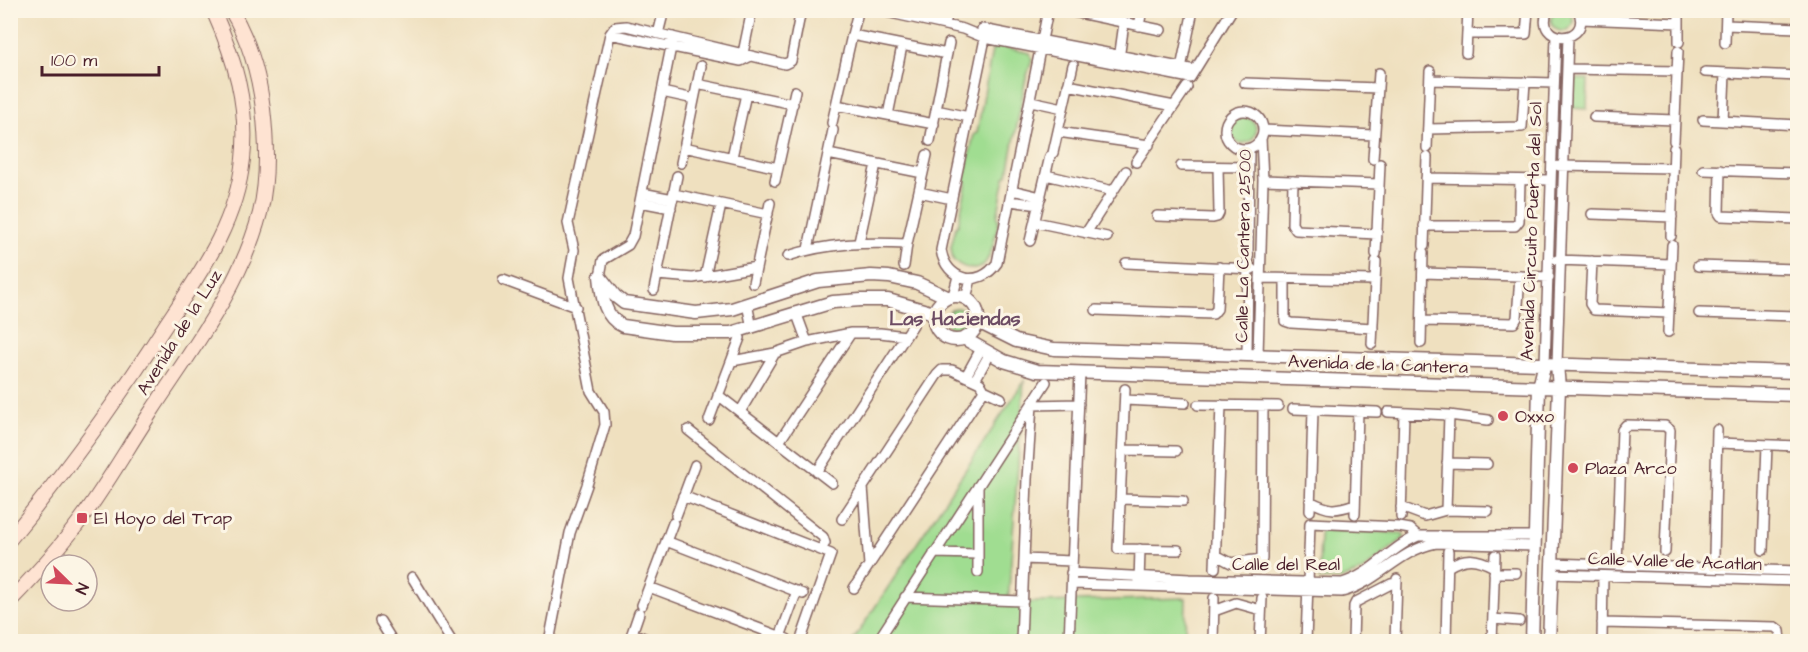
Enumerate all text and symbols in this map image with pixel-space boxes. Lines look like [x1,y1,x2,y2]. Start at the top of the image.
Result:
scale bar [42,39,159,77]
text: 100 m [51,48,97,73]
street label: Avenida Circuito Puerta del Sol [1514,101,1549,361]
street label: Calle La Cantera 2500 [1229,149,1258,343]
street label: Avenida de la Luz [131,265,228,400]
district label: Las Haciendas [889,305,1021,333]
street label: Avenida de la Cantera [1287,349,1469,380]
place label: Oxxo [1515,404,1554,429]
marker: Oxxo [1496,409,1510,423]
place label: Plaza Arco [1585,456,1677,481]
marker: Plaza Arco [1566,461,1580,475]
place label: El Hoyo del Trap [94,506,232,532]
marker: El Hoyo del Trap [75,511,89,525]
street label: Calle Valle de Acatlan [1588,546,1762,577]
street label: Calle del Real [1232,552,1340,577]
north arrow [39,553,99,613]
text: N [70,580,94,598]

